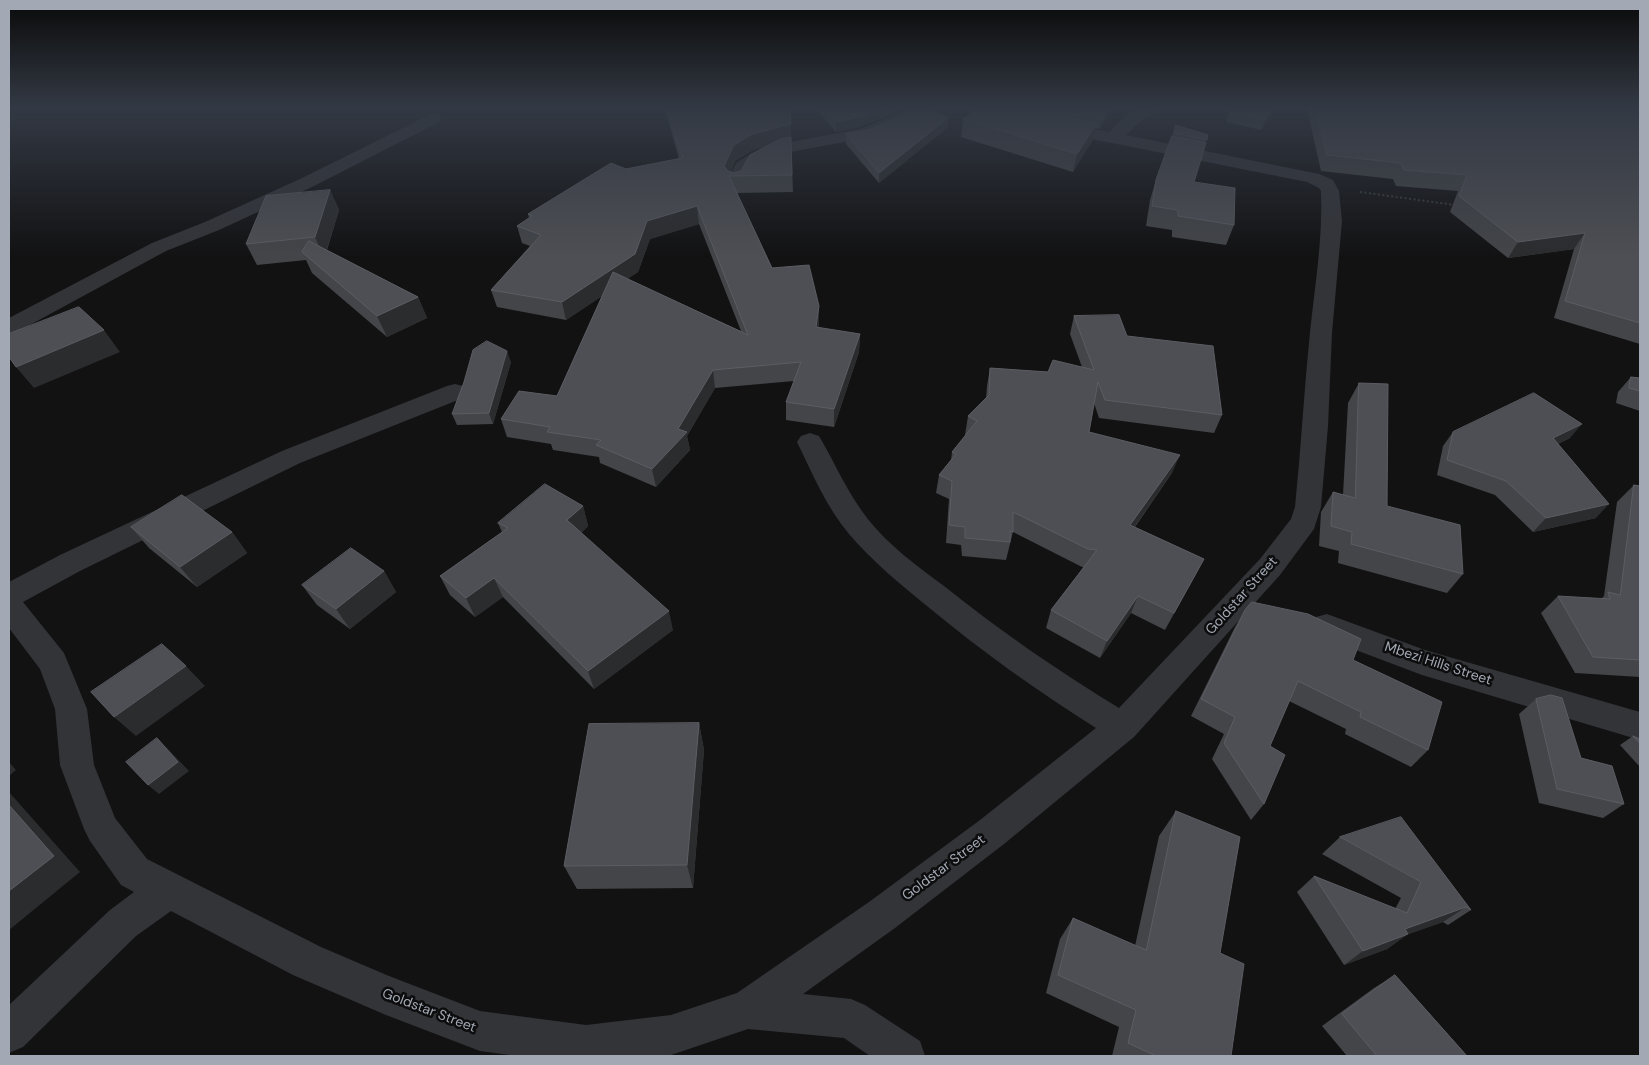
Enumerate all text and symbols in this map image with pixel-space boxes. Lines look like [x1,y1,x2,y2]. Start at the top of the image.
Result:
street label: Goldstar Street [1203,554,1281,638]
street label: Mbezi Hills Street [1382,639,1494,689]
street label: Goldstar Street [899,831,989,905]
street label: Goldstar Street [380,985,478,1037]

